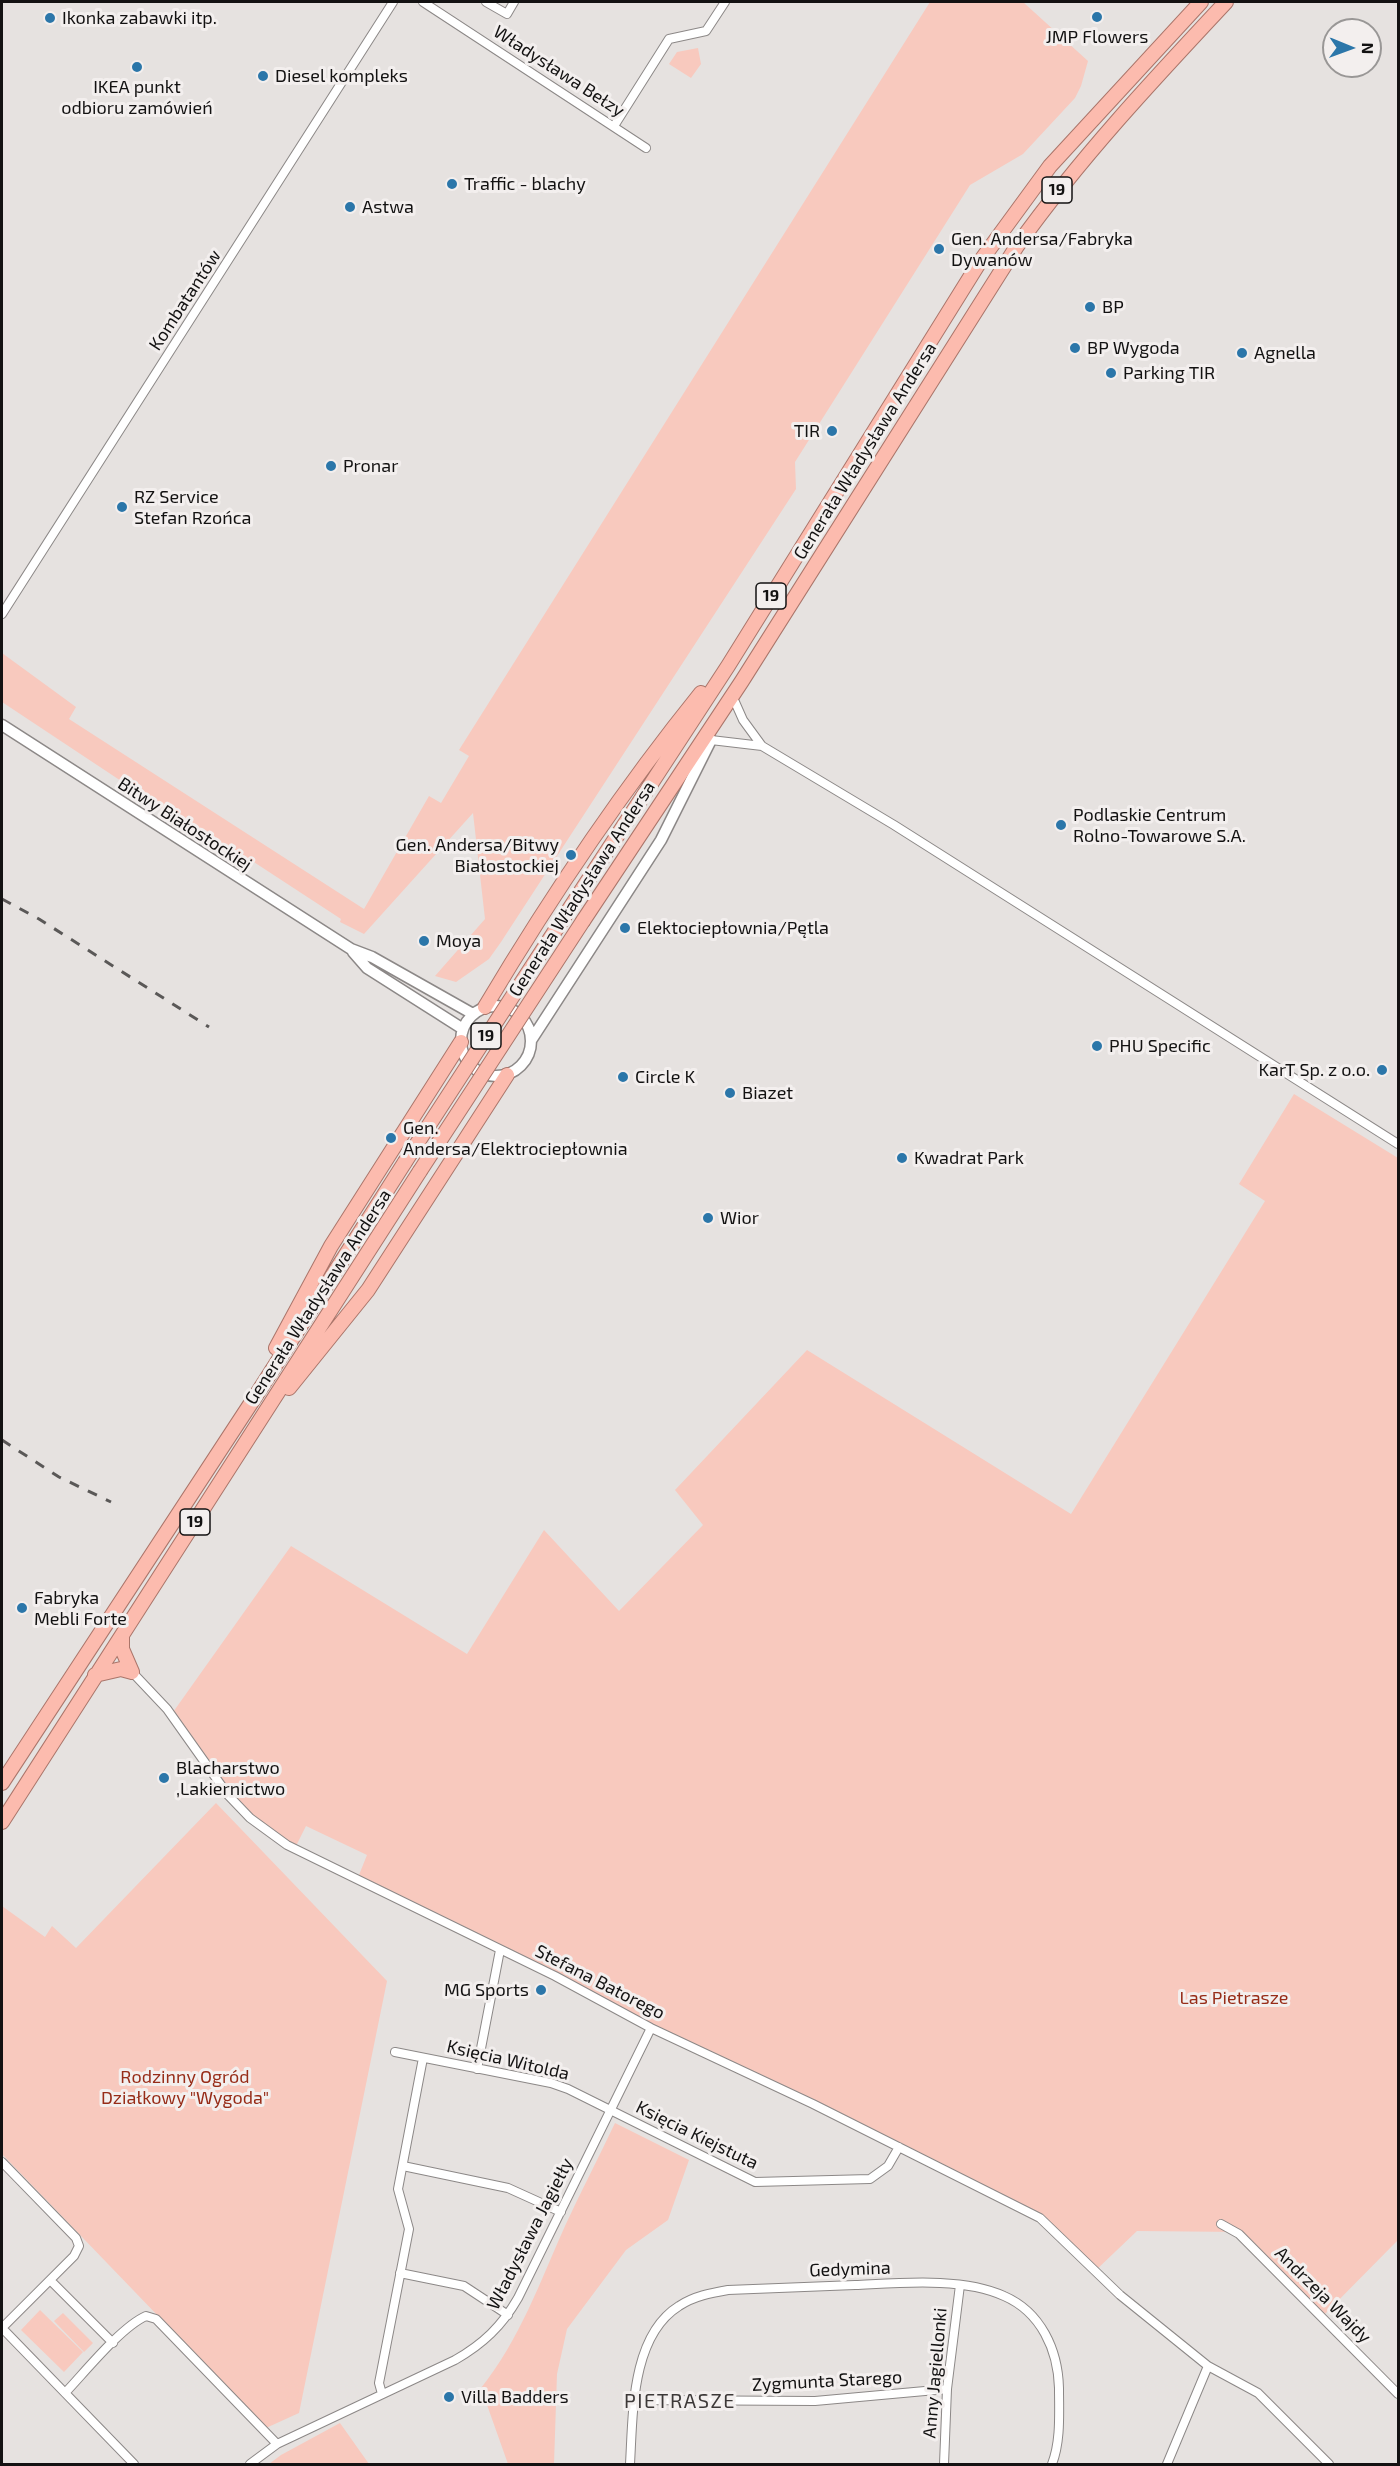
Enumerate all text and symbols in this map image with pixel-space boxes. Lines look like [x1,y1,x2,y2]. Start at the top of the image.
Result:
place label: Ikonka zabawki itp. [62,7,217,29]
marker: JMP Flowers [1090,10,1104,24]
marker: Ikonka zabawki itp. [43,11,57,25]
north arrow [1322,18,1382,78]
street label: Władysława Bełzy [489,21,629,121]
place label: JMP Flowers [1046,26,1148,48]
text: N [1359,42,1378,54]
marker: IKEA punkt odbioru zamówień [130,60,144,74]
place label: Diesel kompleks [275,65,408,87]
marker: Diesel kompleks [256,69,270,83]
place label: IKEA punkt odbioru zamówień [61,76,213,118]
place label: Traffic - blachy [464,173,586,195]
marker: Traffic - blachy [445,177,459,191]
road number: 19 [1042,177,1072,203]
place label: Astwa [362,196,414,218]
marker: Astwa [343,200,357,214]
place label: Gen. Andersa/Fabryka Dywanów [951,228,1133,270]
marker: Gen. Andersa/Fabryka Dywanów [932,242,946,256]
street label: Kombatantów [144,246,226,354]
place label: BP [1102,296,1124,318]
marker: BP [1083,300,1097,314]
place label: BP Wygoda [1087,337,1180,359]
street label: Generała Władysława Andersa [789,338,941,564]
marker: BP Wygoda [1068,341,1082,355]
place label: Agnella [1254,342,1316,364]
marker: Agnella [1235,346,1249,360]
place label: Parking TIR [1123,362,1215,384]
marker: Parking TIR [1104,366,1118,380]
place label: TIR [794,420,820,442]
marker: TIR [825,424,839,438]
place label: Pronar [343,455,398,477]
marker: Pronar [324,459,338,473]
place label: RZ Service Stefan Rzońca [134,486,251,528]
marker: RZ Service Stefan Rzońca [115,500,129,514]
road number: 19 [756,583,786,609]
street label: Bitwy Białostockiej [114,773,256,875]
street label: Generała Władysława Andersa [504,777,660,1001]
place label: Podlaskie Centrum Rolno-Towarowe S.A. [1073,804,1246,846]
marker: Podlaskie Centrum Rolno-Towarowe S.A. [1054,818,1068,832]
place label: Gen. Andersa/Bitwy Białostockiej [395,834,559,876]
marker: Gen. Andersa/Bitwy Białostockiej [564,848,578,862]
place label: Elektociepłownia/Pętla [637,917,829,939]
marker: Elektociepłownia/Pętla [618,921,632,935]
place label: Moya [436,930,481,952]
marker: Moya [417,934,431,948]
road number: 19 [471,1023,501,1049]
place label: PHU Specific [1109,1035,1211,1057]
marker: PHU Specific [1090,1039,1104,1053]
place label: KarT Sp. z o.o. [1258,1059,1370,1081]
marker: KarT Sp. z o.o. [1375,1063,1389,1077]
place label: Circle K [635,1066,695,1088]
marker: Circle K [616,1070,630,1084]
place label: Biazet [742,1082,793,1104]
marker: Biazet [723,1086,737,1100]
place label: Gen. Andersa/Elektrociepłownia [403,1117,628,1160]
marker: Gen. Andersa/Elektrociepłownia [384,1131,398,1145]
place label: Kwadrat Park [914,1147,1024,1169]
marker: Kwadrat Park [895,1151,909,1165]
street label: Generała Władysława Andersa [240,1185,396,1409]
place label: Wior [720,1207,759,1229]
marker: Wior [701,1211,715,1225]
road number: 19 [180,1509,210,1535]
place label: Fabryka Mebli Forte [34,1587,127,1630]
marker: Fabryka Mebli Forte [15,1601,29,1615]
place label: Blacharstwo ,Lakiernictwo [176,1757,285,1800]
marker: Blacharstwo ,Lakiernictwo [157,1771,171,1785]
street label: Stefana Batorego [532,1940,668,2024]
place label: MG Sports [444,1979,529,2001]
marker: MG Sports [534,1983,548,1997]
park label: Las Pietrasze [1180,1987,1288,2009]
street label: Księcia Witolda [445,2035,571,2085]
park label: Rodzinny Ogród Działkowy "Wygoda" [101,2066,269,2108]
street label: Księcia Kiejstuta [632,2096,762,2174]
street label: Władysława Jagiełły [482,2155,578,2313]
street label: Andrzeja Wajdy [1270,2242,1376,2348]
street label: Gedymina [809,2257,891,2281]
street label: Anny Jagiellonki [919,2307,951,2439]
street label: Zygmunta Starego [751,2366,903,2396]
place label: Villa Badders [461,2386,569,2408]
district label: PIETRASZE [624,2389,736,2413]
marker: Villa Badders [442,2390,456,2404]

